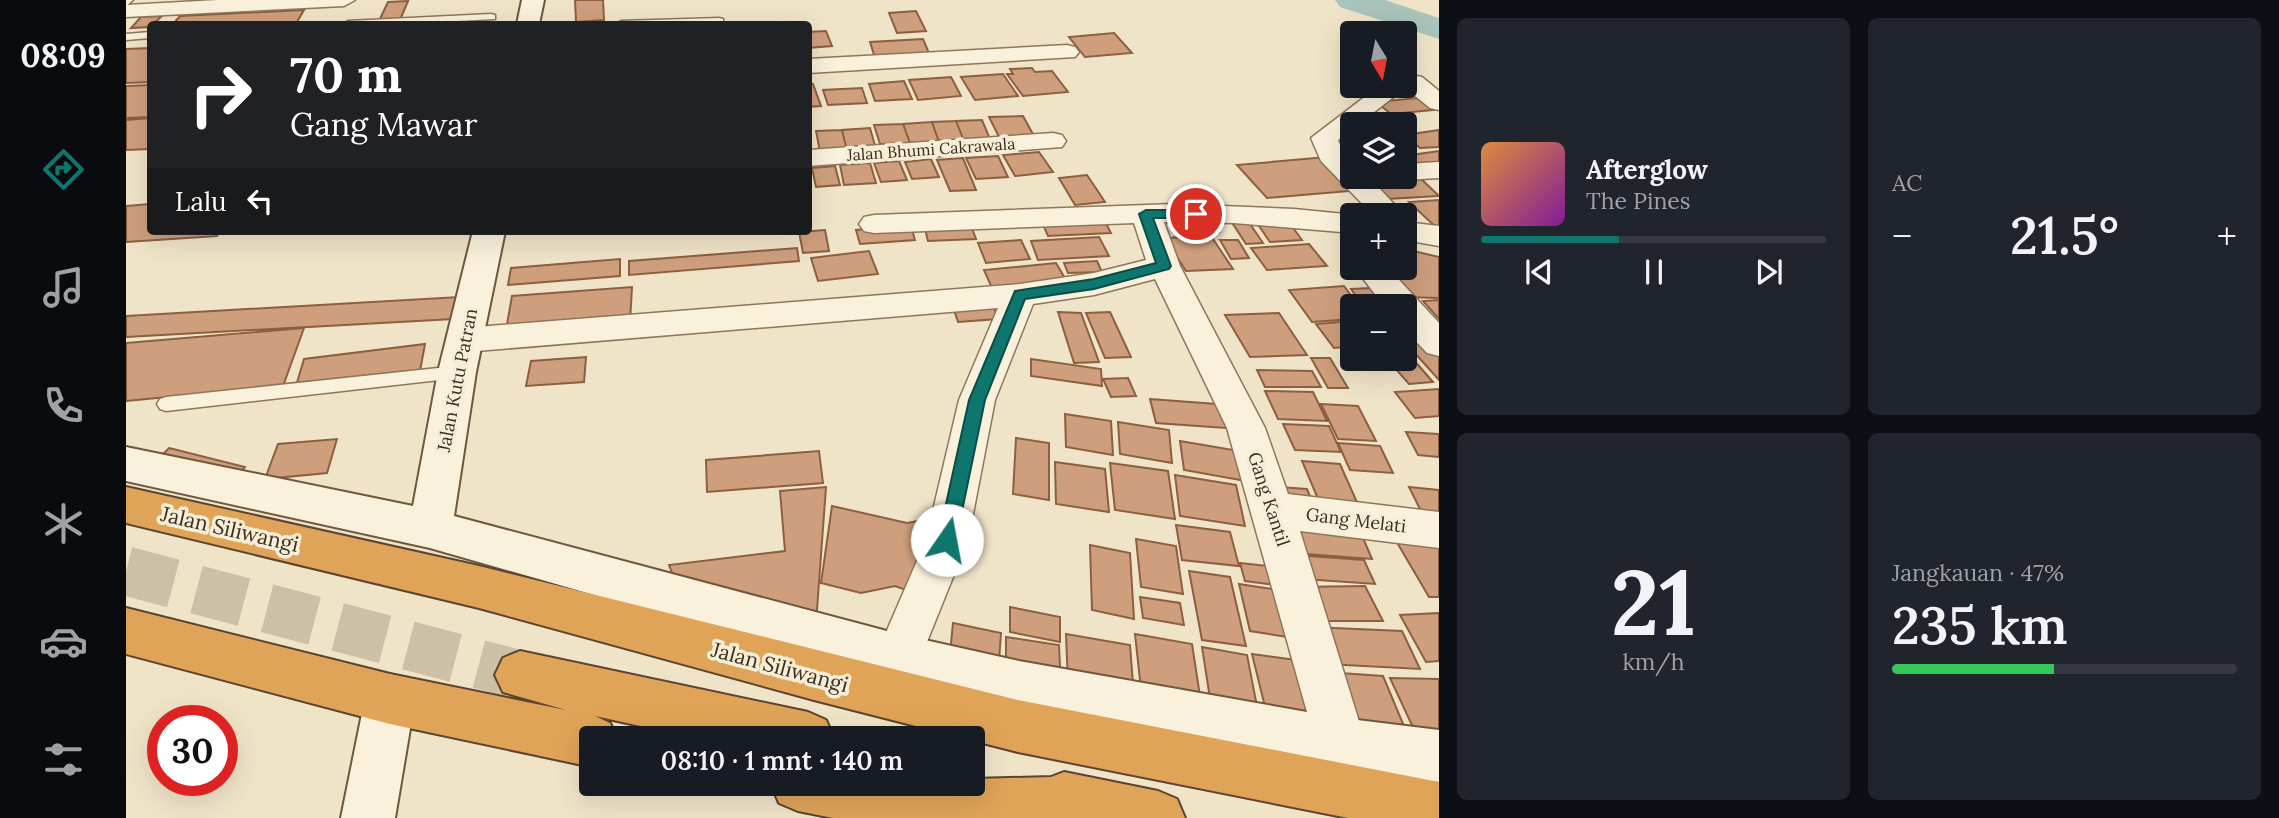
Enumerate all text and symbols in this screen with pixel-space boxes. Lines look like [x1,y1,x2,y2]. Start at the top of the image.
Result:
north arrow [1340,21,1418,98]
map controls [1340,21,1417,371]
text: 08:09 [20,35,106,76]
text: 70 m [290,43,402,105]
icon: right [175,49,266,140]
text: Gang Mawar [290,104,478,145]
button: layers [1340,112,1417,189]
street label: Jalan Bhumi Cakrawala [845,133,1016,165]
icon: directions [39,145,88,194]
text: Afterglow [1586,153,1708,186]
text: AC [1892,168,1922,197]
icon: left [241,182,279,220]
pin [1166,184,1226,244]
text: Lalu [175,185,227,218]
text: The Pines [1586,186,1691,215]
icon: arrive [1177,195,1215,233]
text: 21.5° [2010,202,2119,268]
button: + [1340,203,1417,280]
text: − [1892,212,1912,260]
text: + [2217,212,2237,260]
icon: previous [1520,253,1558,291]
icon: pause [1635,253,1673,291]
icon: next [1750,253,1788,291]
icon: music [39,263,88,312]
button: − [1340,294,1417,371]
street label: Jalan Kutu Patran [432,306,482,455]
icon: phone [39,381,88,430]
street label: Gang Kantil [1243,449,1295,549]
icon: climate [39,499,88,548]
street label: Jalan Siliwangi [158,500,302,558]
street label: Gang Melati [1305,502,1407,538]
position arrow [910,503,984,577]
text: 21 [1611,543,1696,660]
text: Jangkauan · 47% [1892,558,2064,587]
text: 235 km [1892,592,2068,658]
icon: car [39,617,88,666]
street label: Jalan Siliwangi [708,636,851,698]
text: km/h [1622,647,1685,676]
speed limit sign: 30 [147,705,238,796]
icon: filters [39,735,88,784]
text: 08:10 · 1 mnt · 140 m [661,744,903,777]

